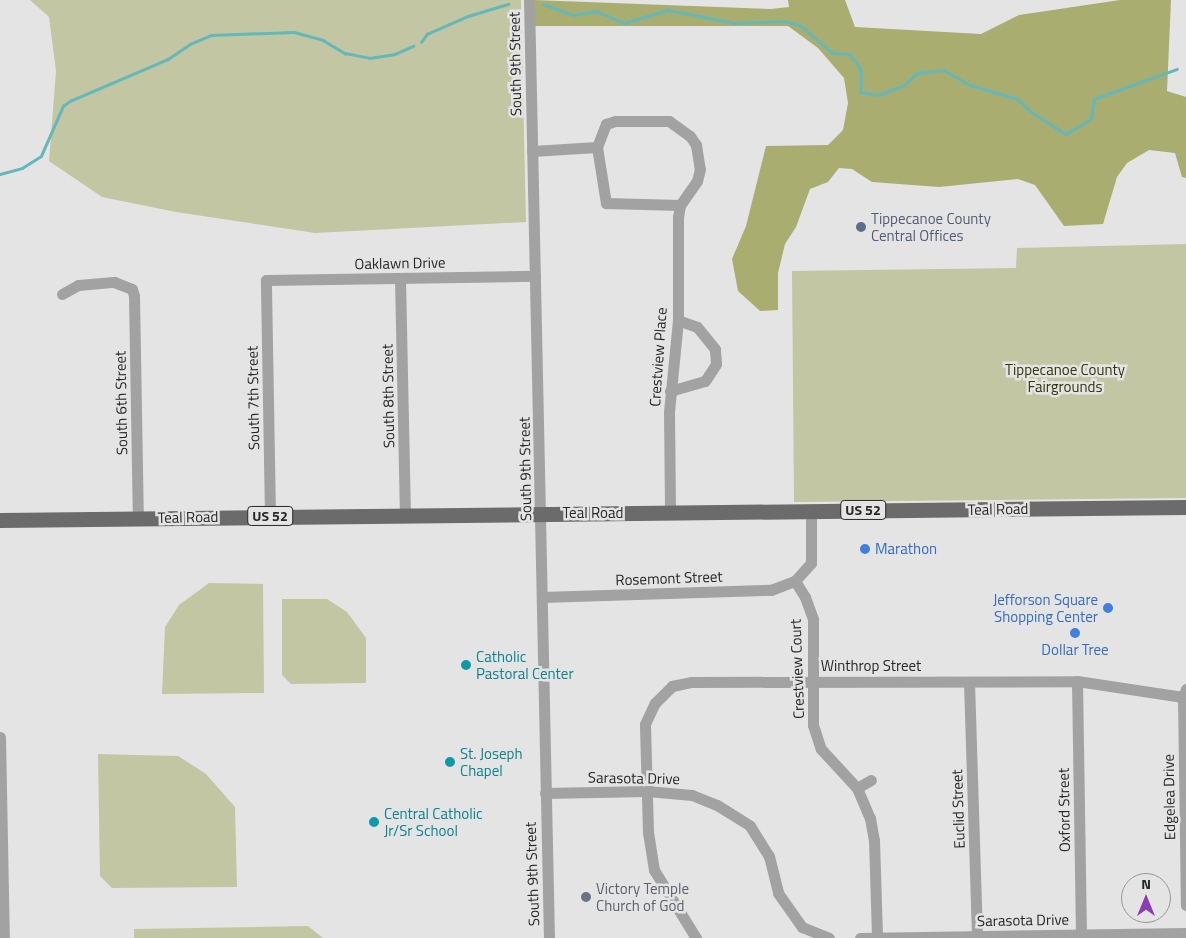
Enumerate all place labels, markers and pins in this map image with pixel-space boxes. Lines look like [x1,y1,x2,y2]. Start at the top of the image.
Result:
place label: Tippecanoe County Central Offices [871,209,991,244]
marker: Tippecanoe County Central Offices [855,221,867,233]
place label: Marathon [875,540,937,558]
marker: Marathon [859,543,871,555]
place label: Jefforson Square Shopping Center [993,590,1098,625]
marker: Jefforson Square Shopping Center [1102,602,1114,614]
marker: Dollar Tree [1069,627,1081,639]
place label: Dollar Tree [1041,641,1109,659]
place label: Catholic Pastoral Center [476,647,574,682]
marker: Catholic Pastoral Center [460,659,472,671]
place label: St. Joseph Chapel [460,744,522,779]
marker: St. Joseph Chapel [444,756,456,768]
place label: Central Catholic Jr/Sr School [384,804,483,839]
marker: Central Catholic Jr/Sr School [368,816,380,828]
place label: Victory Temple Church of God [596,879,689,914]
marker: Victory Temple Church of God [580,891,592,903]

